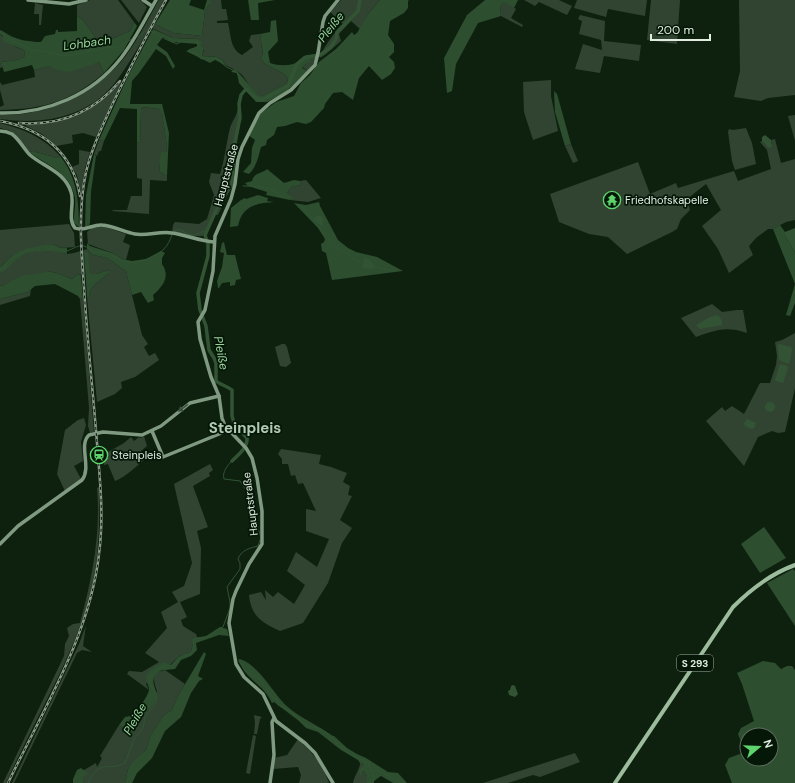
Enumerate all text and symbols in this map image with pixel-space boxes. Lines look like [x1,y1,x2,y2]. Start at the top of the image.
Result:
water label: Pleiße [314,8,348,45]
scale bar [651,16,710,42]
text: 200 m [657,22,694,38]
water label: Lohbach [62,32,112,54]
street label: Hauptstraße [211,142,241,208]
temple icon: Friedhofskapelle [602,190,622,210]
place label: Friedhofskapelle [625,193,708,207]
water label: Pleiße [210,335,232,371]
one-way arrow [178,404,188,412]
district label: Steinpleis [209,418,281,438]
station icon: Steinpleis [89,445,109,465]
place label: Steinpleis [112,448,162,462]
street label: Hauptstraße [239,471,261,537]
road number: S 293 [677,655,713,671]
water label: Pleiße [120,700,151,738]
north arrow [739,727,779,767]
text: N [761,738,776,750]

